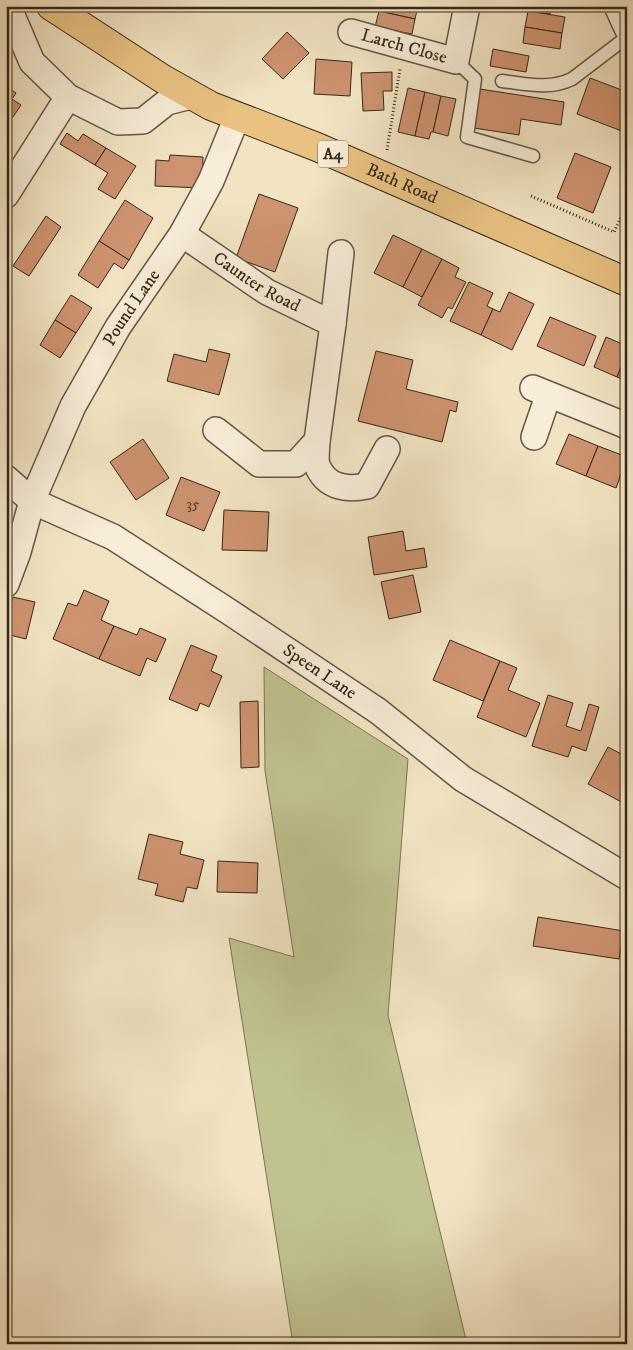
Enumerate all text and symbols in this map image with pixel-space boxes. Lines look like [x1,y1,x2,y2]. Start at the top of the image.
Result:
street label: Larch Close [359,24,449,69]
road number: A4 [318,140,348,168]
street label: Bath Road [363,159,441,209]
street label: Caunter Road [209,247,304,317]
street label: Pound Lane [99,265,165,350]
house number: 35 [186,495,200,514]
street label: Speen Lane [278,639,361,704]

